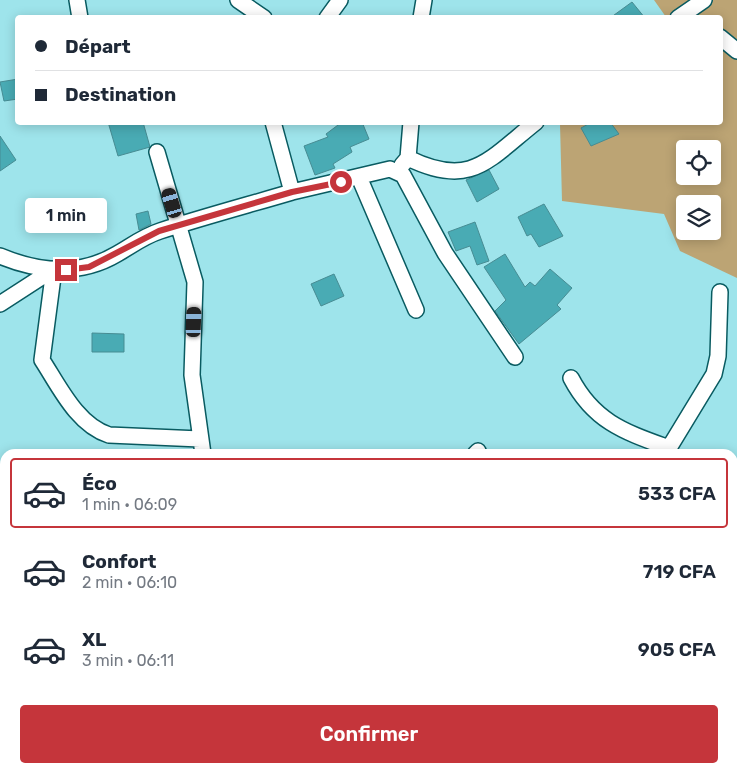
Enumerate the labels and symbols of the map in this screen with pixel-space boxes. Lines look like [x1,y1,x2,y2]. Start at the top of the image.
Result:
route start [330,171,352,193]
car [160,186,183,220]
callout: 1 min [25,198,107,232]
route end [55,259,77,281]
car [185,307,202,337]

